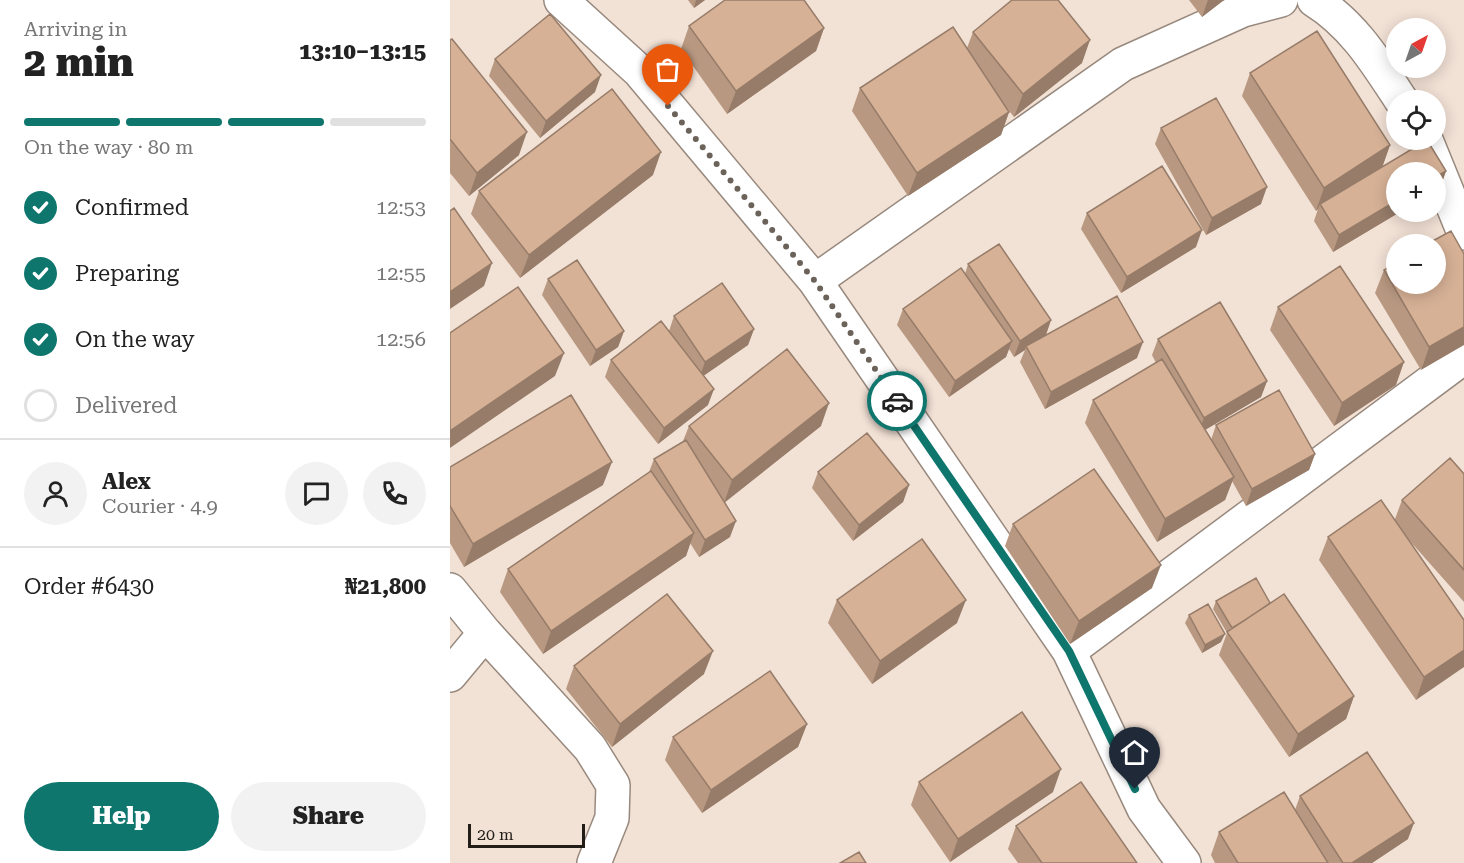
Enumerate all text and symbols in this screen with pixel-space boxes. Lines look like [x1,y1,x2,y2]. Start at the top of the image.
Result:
text: Arriving in [24,17,127,41]
north arrow [1386,18,1446,78]
map controls [1386,18,1446,294]
text: 13:10–13:15 [299,39,426,64]
text: 2 min [24,40,134,86]
pin [642,44,693,106]
icon: bag [651,53,684,86]
button: locate [1386,90,1446,150]
text: On the way · 80 m [24,135,194,159]
button: + [1386,162,1446,222]
icon: check [24,191,57,224]
text: Confirmed [75,195,189,220]
text: 12:53 [376,195,426,219]
button: − [1386,234,1446,294]
icon: check [24,257,57,290]
text: Preparing [75,261,179,286]
text: 12:55 [376,261,426,285]
icon: check [24,323,57,356]
text: On the way [75,327,195,352]
text: 12:56 [376,327,426,351]
courier [867,371,927,431]
icon: car [881,385,914,418]
text: Delivered [75,393,177,418]
button: person [24,462,87,525]
button: chat [285,462,348,525]
button: phone [363,462,426,525]
text: Alex [102,469,151,494]
text: Courier · 4.9 [102,494,218,518]
text: Order #6430 [24,574,154,599]
text: ₦21,800 [345,574,426,599]
pin [1109,727,1160,789]
icon: home [1118,736,1151,769]
button: Help [24,782,219,851]
button: Share [231,782,426,851]
scale bar [468,821,585,848]
text: 20 m [477,825,514,844]

